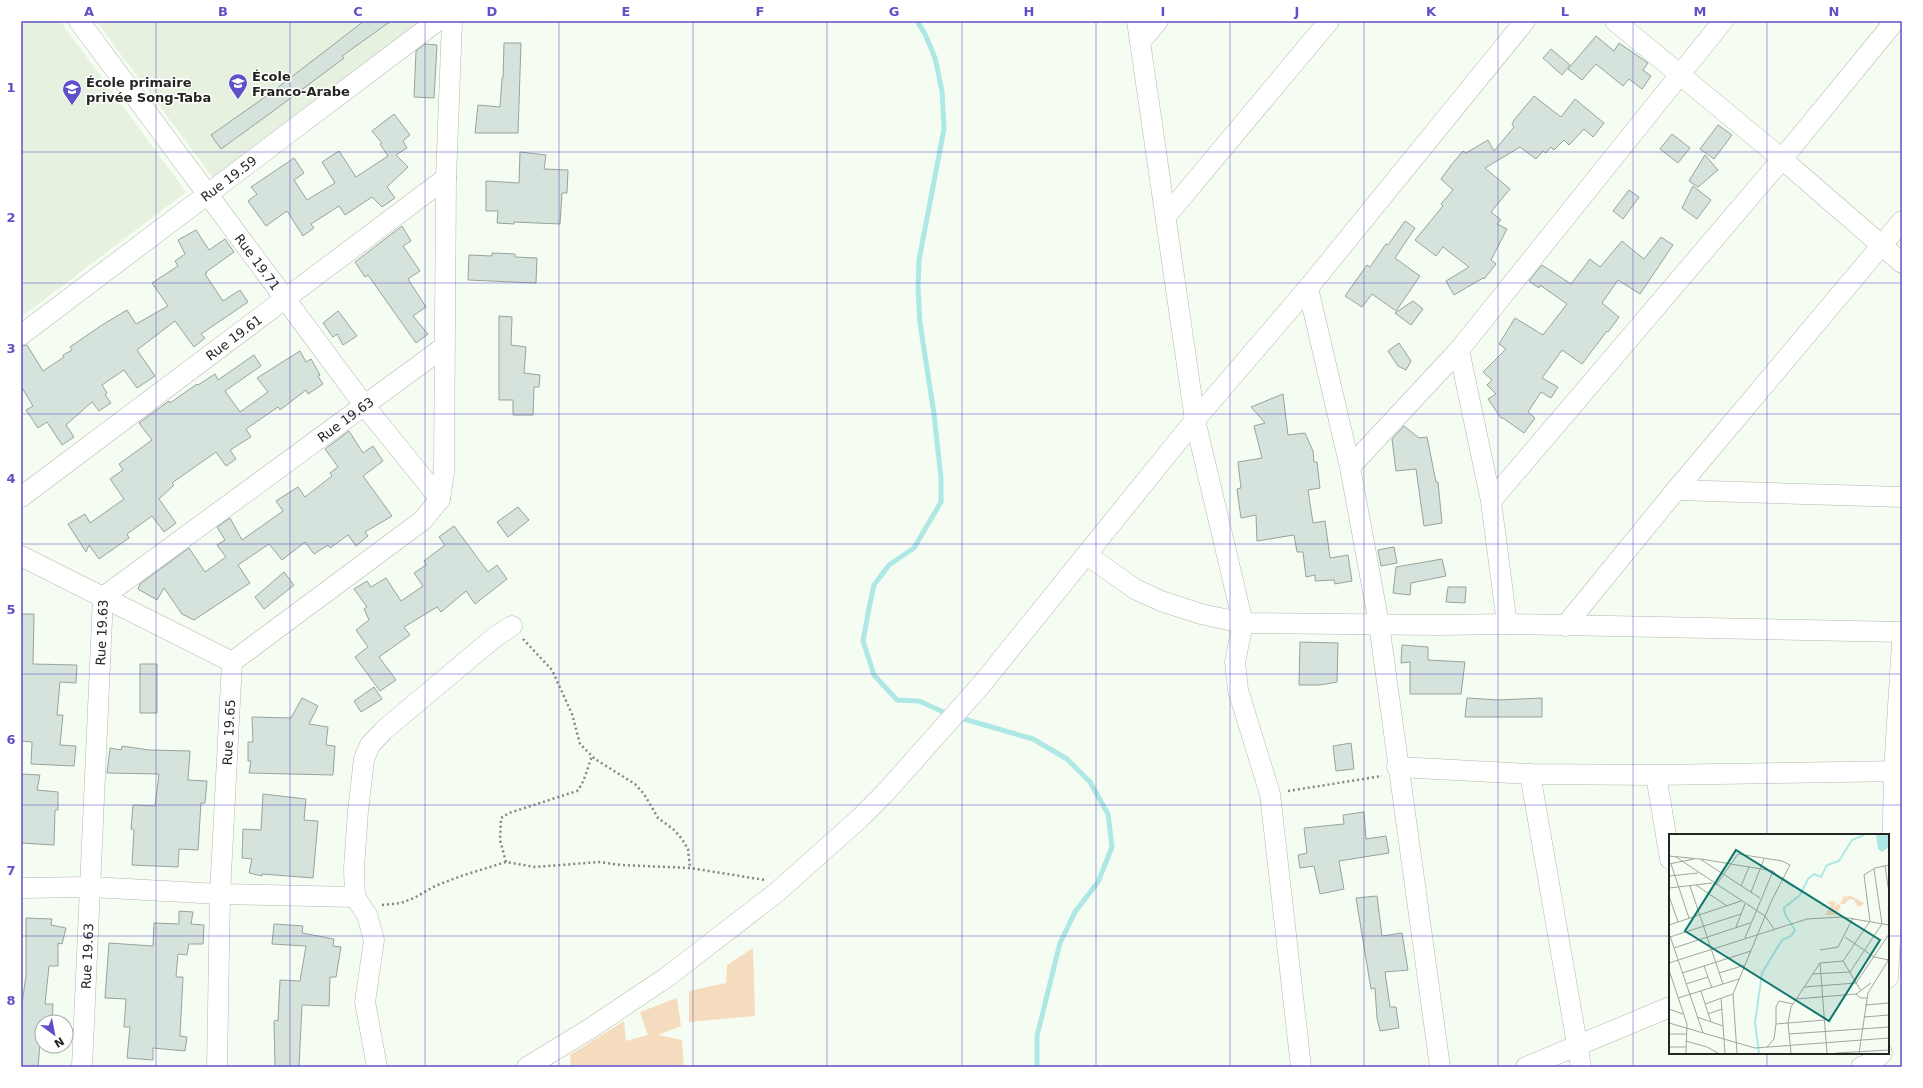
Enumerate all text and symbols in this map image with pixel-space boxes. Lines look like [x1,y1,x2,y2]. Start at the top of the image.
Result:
text: A [84,4,94,19]
text: B [218,4,228,19]
text: C [353,4,363,19]
text: D [487,4,498,19]
text: E [622,4,630,19]
text: F [756,4,764,19]
text: G [889,4,899,19]
text: H [1024,4,1034,19]
text: I [1161,4,1165,19]
text: J [1294,4,1299,19]
text: K [1426,4,1437,19]
text: L [1561,4,1569,19]
text: M [1694,4,1706,19]
text: N [1829,4,1839,19]
place label: École Franco-Arabe [252,69,350,99]
school or university icon: École Franco-Arabe [227,72,249,100]
place label: École primaire privée Song-Taba [86,75,211,105]
school or university icon: École primaire privée Song-Taba [61,78,83,106]
text: 1 [6,80,16,95]
street label: Rue 19.59 [198,153,260,205]
text: 2 [6,210,16,225]
street label: Rue 19.71 [232,231,283,293]
street label: Rue 19.61 [203,312,265,364]
text: 3 [6,341,16,356]
street label: Rue 19.63 [315,394,377,445]
text: 4 [6,471,16,486]
street label: Rue 19.63 [93,599,111,666]
text: 5 [6,602,16,617]
street label: Rue 19.65 [220,699,238,766]
text: 6 [6,732,16,747]
inset map [1669,834,1889,1054]
text: 7 [6,863,16,878]
street label: Rue 19.63 [78,923,96,989]
text: 8 [6,993,16,1008]
north arrow [34,1014,74,1054]
text: N [52,1034,66,1050]

